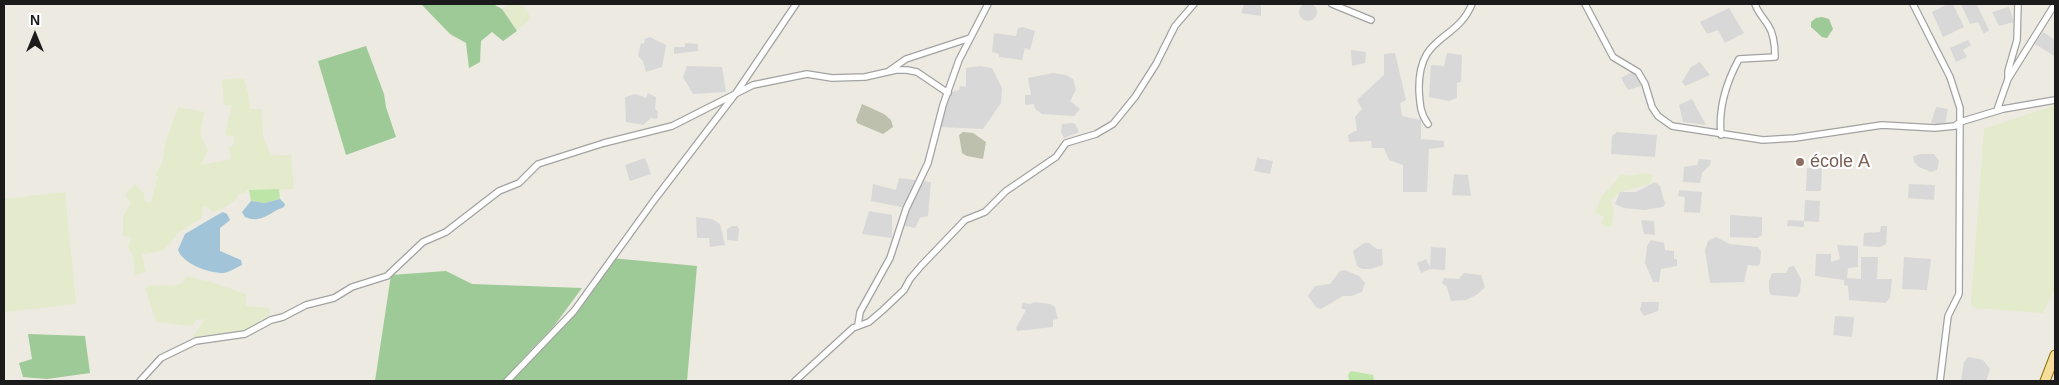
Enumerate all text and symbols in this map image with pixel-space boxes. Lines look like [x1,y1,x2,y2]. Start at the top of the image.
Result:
north arrow [10,10,60,60]
text: N [30,12,40,28]
place label: école A [1810,151,1870,173]
marker: école A [1794,156,1806,168]

